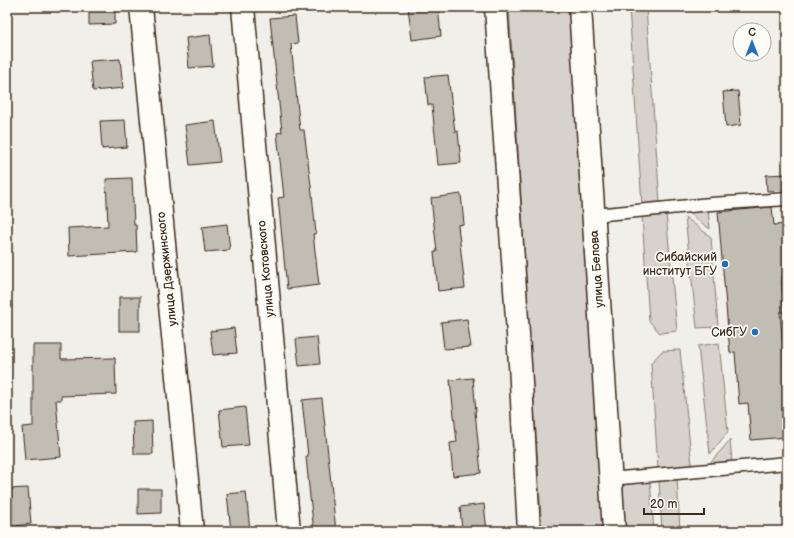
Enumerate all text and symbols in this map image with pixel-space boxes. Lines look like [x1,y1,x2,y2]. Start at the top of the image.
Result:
north arrow [732,22,772,62]
text: С [748,26,756,39]
street label: улица Дзержинского [154,211,180,327]
street label: улица Котовского [254,220,278,318]
street label: улица Белова [587,230,607,308]
place label: Сибайский институт БГУ [643,250,717,279]
marker: Сибайский институт БГУ [720,259,730,269]
place label: СибГУ [711,325,747,340]
marker: СибГУ [750,327,760,337]
scale bar [644,490,704,516]
text: 20 m [650,497,677,512]

